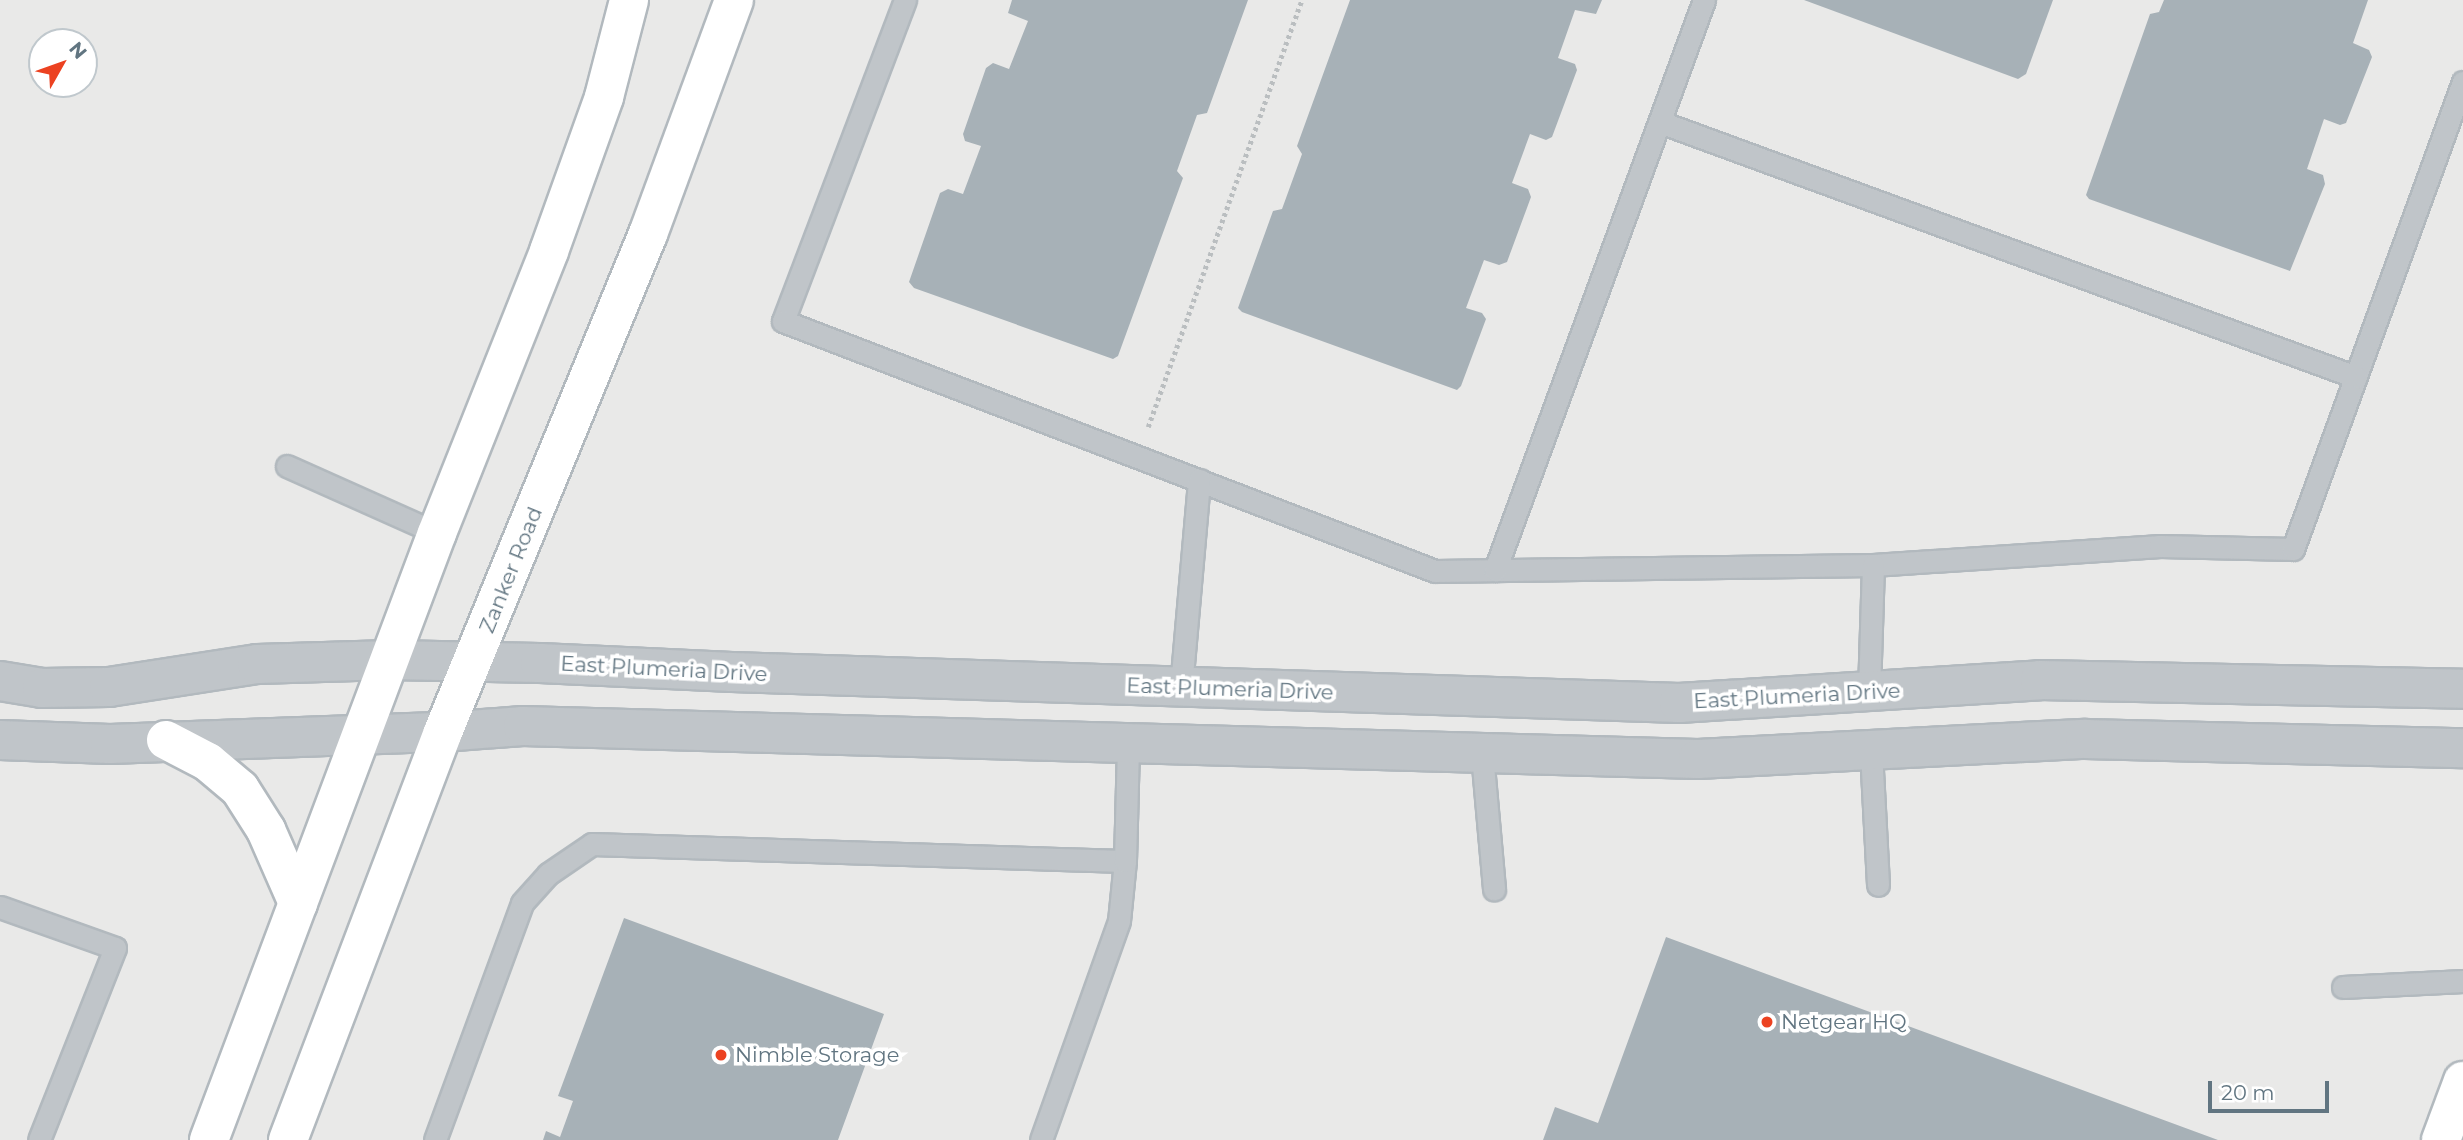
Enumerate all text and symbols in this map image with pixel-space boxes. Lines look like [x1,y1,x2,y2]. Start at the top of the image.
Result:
north arrow [28,28,98,98]
text: N [64,37,92,64]
street label: Zanker Road [474,503,548,637]
street label: East Plumeria Drive [560,651,768,687]
street label: East Plumeria Drive [1126,673,1334,705]
street label: East Plumeria Drive [1693,678,1901,714]
place label: Netgear HQ [1781,1009,1907,1035]
marker: Netgear HQ [1759,1014,1775,1030]
place label: Nimble Storage [735,1042,899,1068]
marker: Nimble Storage [713,1047,729,1063]
scale bar [2211,1066,2332,1110]
text: 20 m [2221,1080,2275,1105]

